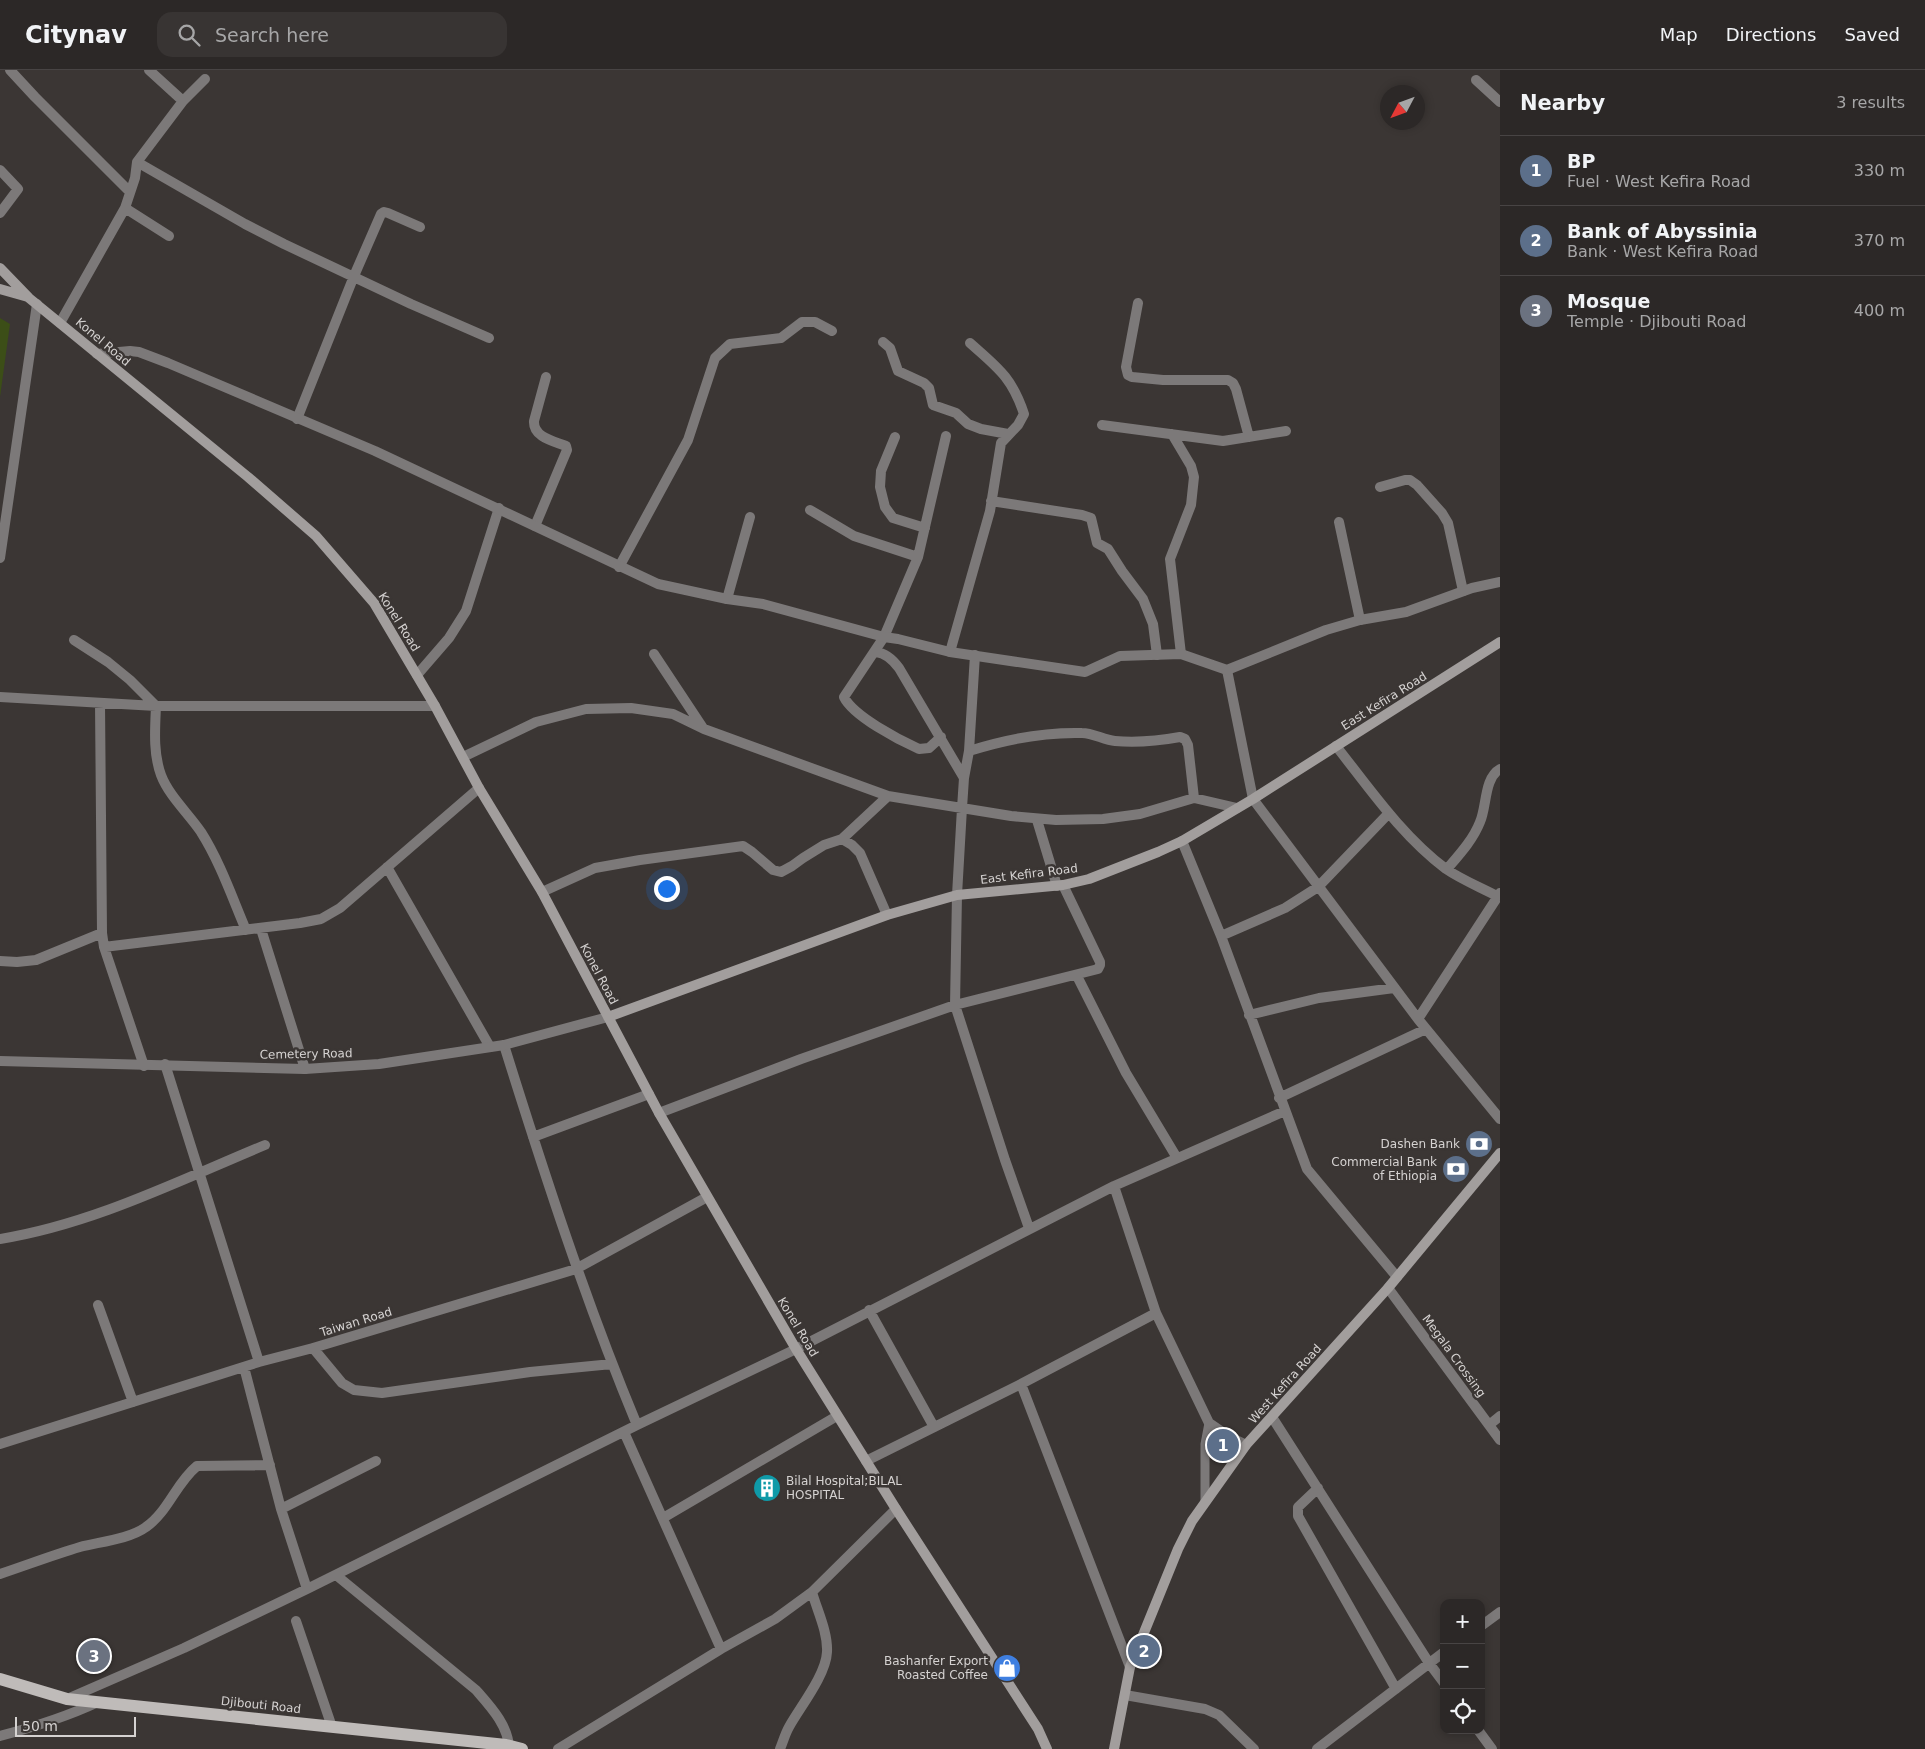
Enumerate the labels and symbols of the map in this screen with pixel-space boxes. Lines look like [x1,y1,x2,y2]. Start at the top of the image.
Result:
north arrow [1380,85,1425,130]
street label: Konel Road [73,315,133,369]
street label: Konel Road [375,590,423,654]
street label: East Kefira Road [1339,669,1429,733]
street label: East Kefira Road [979,861,1079,887]
your location [654,876,680,902]
street label: Konel Road [577,941,621,1007]
street label: Cemetery Road [259,1046,353,1062]
bank icon: Dashen Bank [1464,1129,1494,1159]
place label: Dashen Bank [1381,1137,1460,1151]
bank icon: Commercial Bank of Ethiopia [1441,1154,1471,1184]
place label: Commercial Bank of Ethiopia [1331,1155,1437,1183]
street label: Konel Road [775,1295,821,1359]
street label: Taiwan Road [317,1304,394,1340]
street label: Megala Crossing [1419,1312,1489,1400]
street label: West Kefira Road [1246,1342,1324,1426]
pin: 1 [1207,1426,1239,1464]
building icon: Bilal Hospital;BILAL HOSPITAL [752,1473,782,1503]
place label: Bilal Hospital;BILAL HOSPITAL [786,1474,902,1502]
pin: 2 [1128,1632,1160,1670]
pin: 3 [78,1637,110,1675]
shop icon: Bashanfer Export Roasted Coffee [992,1653,1022,1683]
place label: Bashanfer Export Roasted Coffee [884,1654,988,1682]
street label: Djibouti Road [220,1694,302,1716]
scale bar [15,1714,136,1737]

